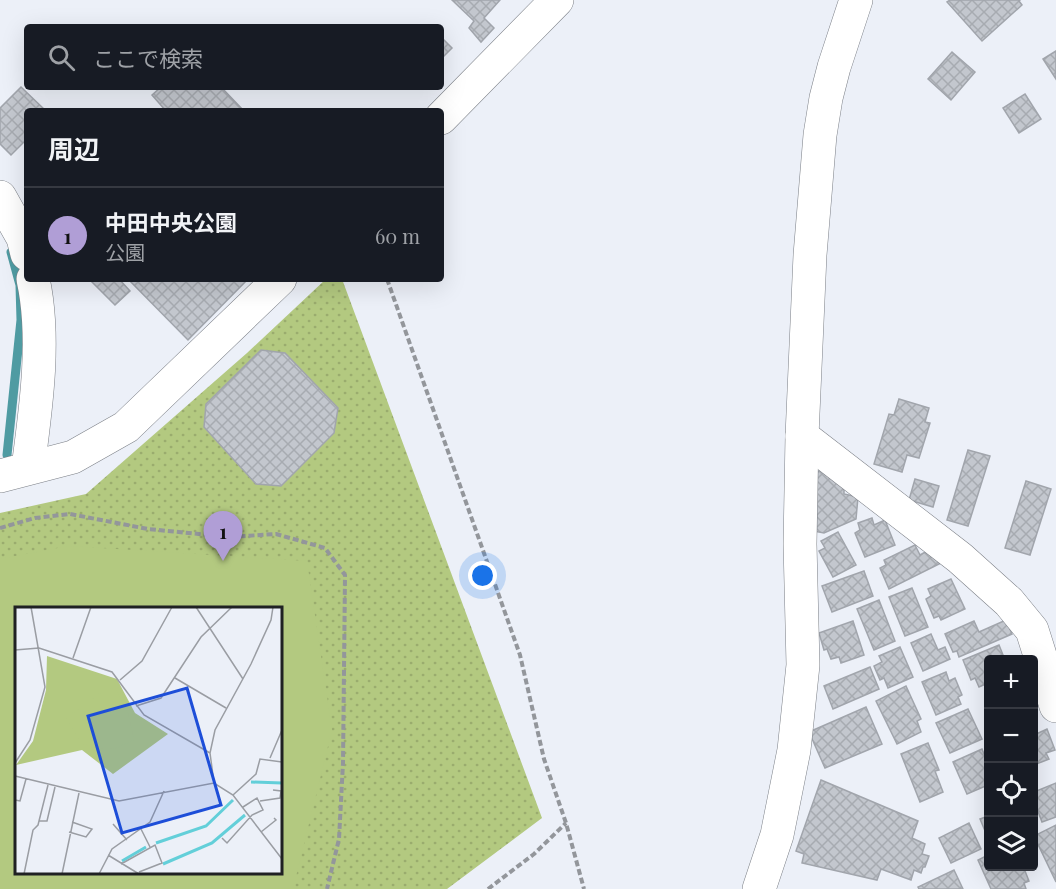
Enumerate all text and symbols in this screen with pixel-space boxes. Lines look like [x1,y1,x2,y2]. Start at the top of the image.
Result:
search box [24,24,444,90]
icon: search [45,41,78,74]
text: ここで検索 [93,43,203,73]
text: 周辺 [48,131,100,166]
text: 中田中央公園 [105,207,237,237]
text: 1 [64,222,71,249]
text: 60 m [375,222,420,249]
text: 公園 [105,238,145,265]
pin: 1 [204,512,242,561]
your location [468,561,497,590]
inset map [15,607,282,874]
map controls [984,655,1038,871]
button: + [984,655,1038,709]
button: − [984,709,1038,763]
button: locate [984,763,1038,817]
button: layers [984,817,1038,871]

